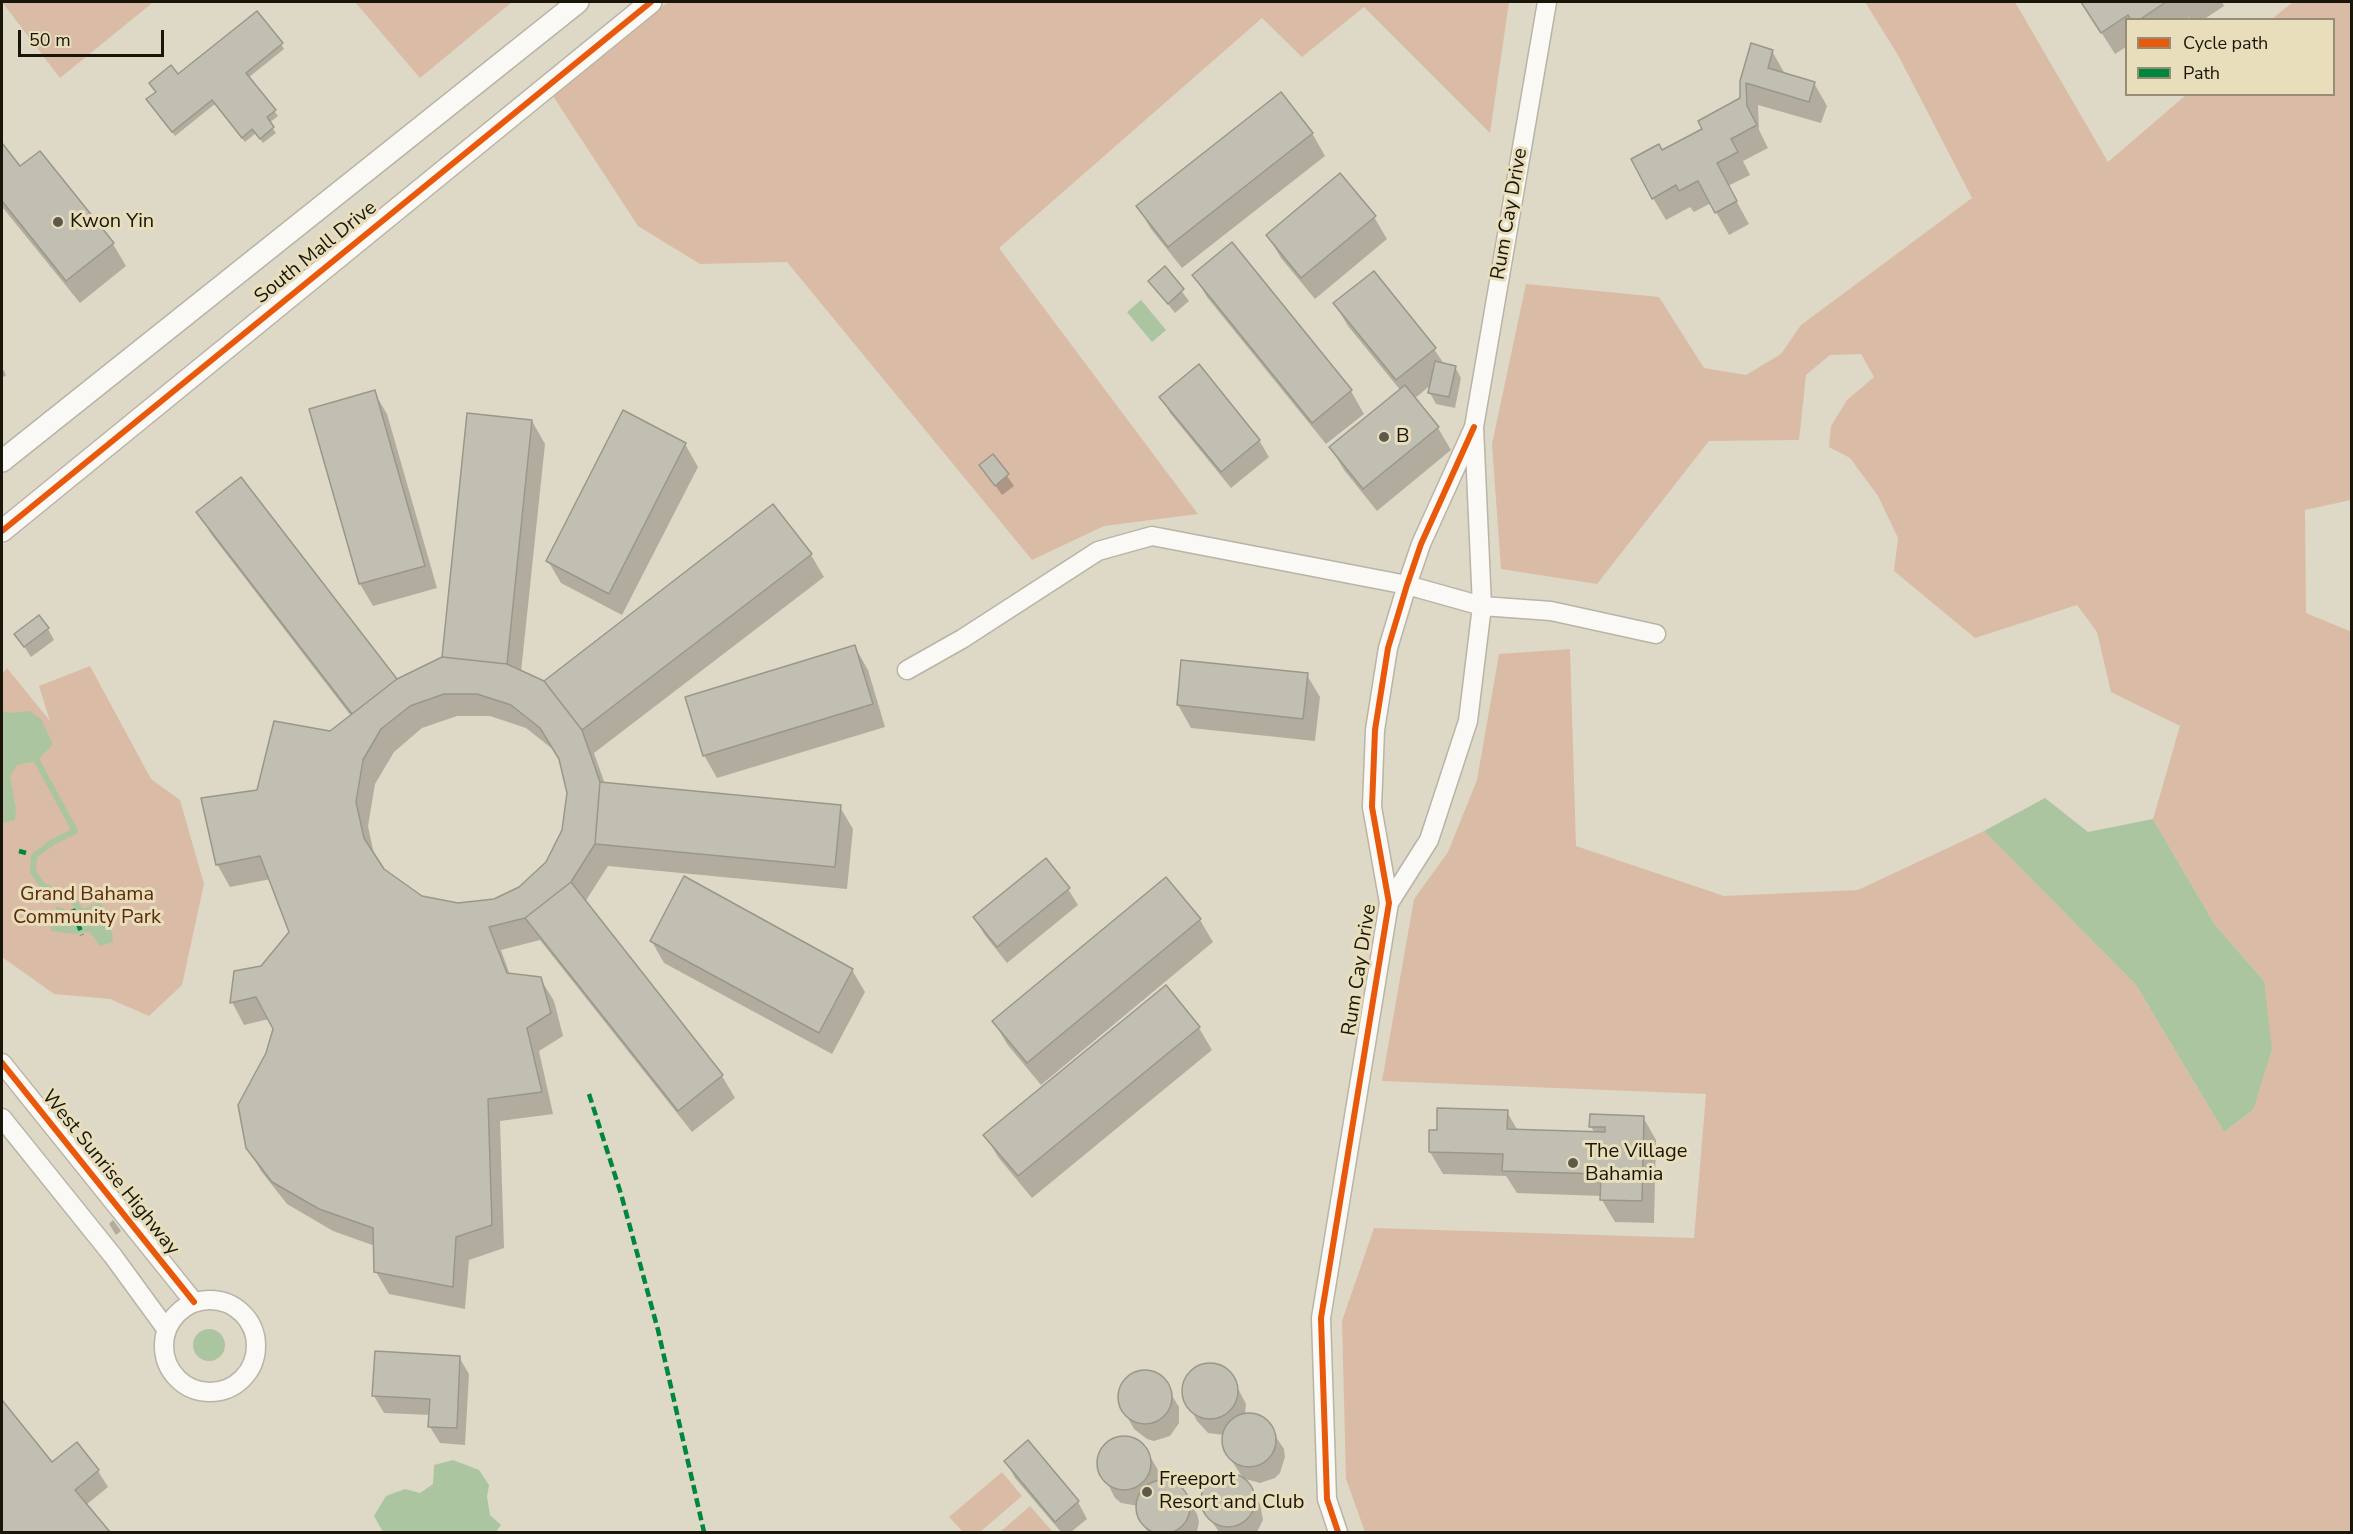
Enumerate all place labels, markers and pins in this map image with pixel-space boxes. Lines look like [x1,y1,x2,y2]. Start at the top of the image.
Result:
place label: Kwon Yin [70,210,154,234]
marker: Kwon Yin [51,215,65,229]
place label: B [1396,425,1410,449]
marker: B [1377,430,1391,444]
place label: The Village Bahamia [1585,1140,1687,1187]
marker: The Village Bahamia [1566,1156,1580,1170]
place label: Freeport Resort and Club [1159,1468,1304,1515]
marker: Freeport Resort and Club [1140,1485,1154,1499]

